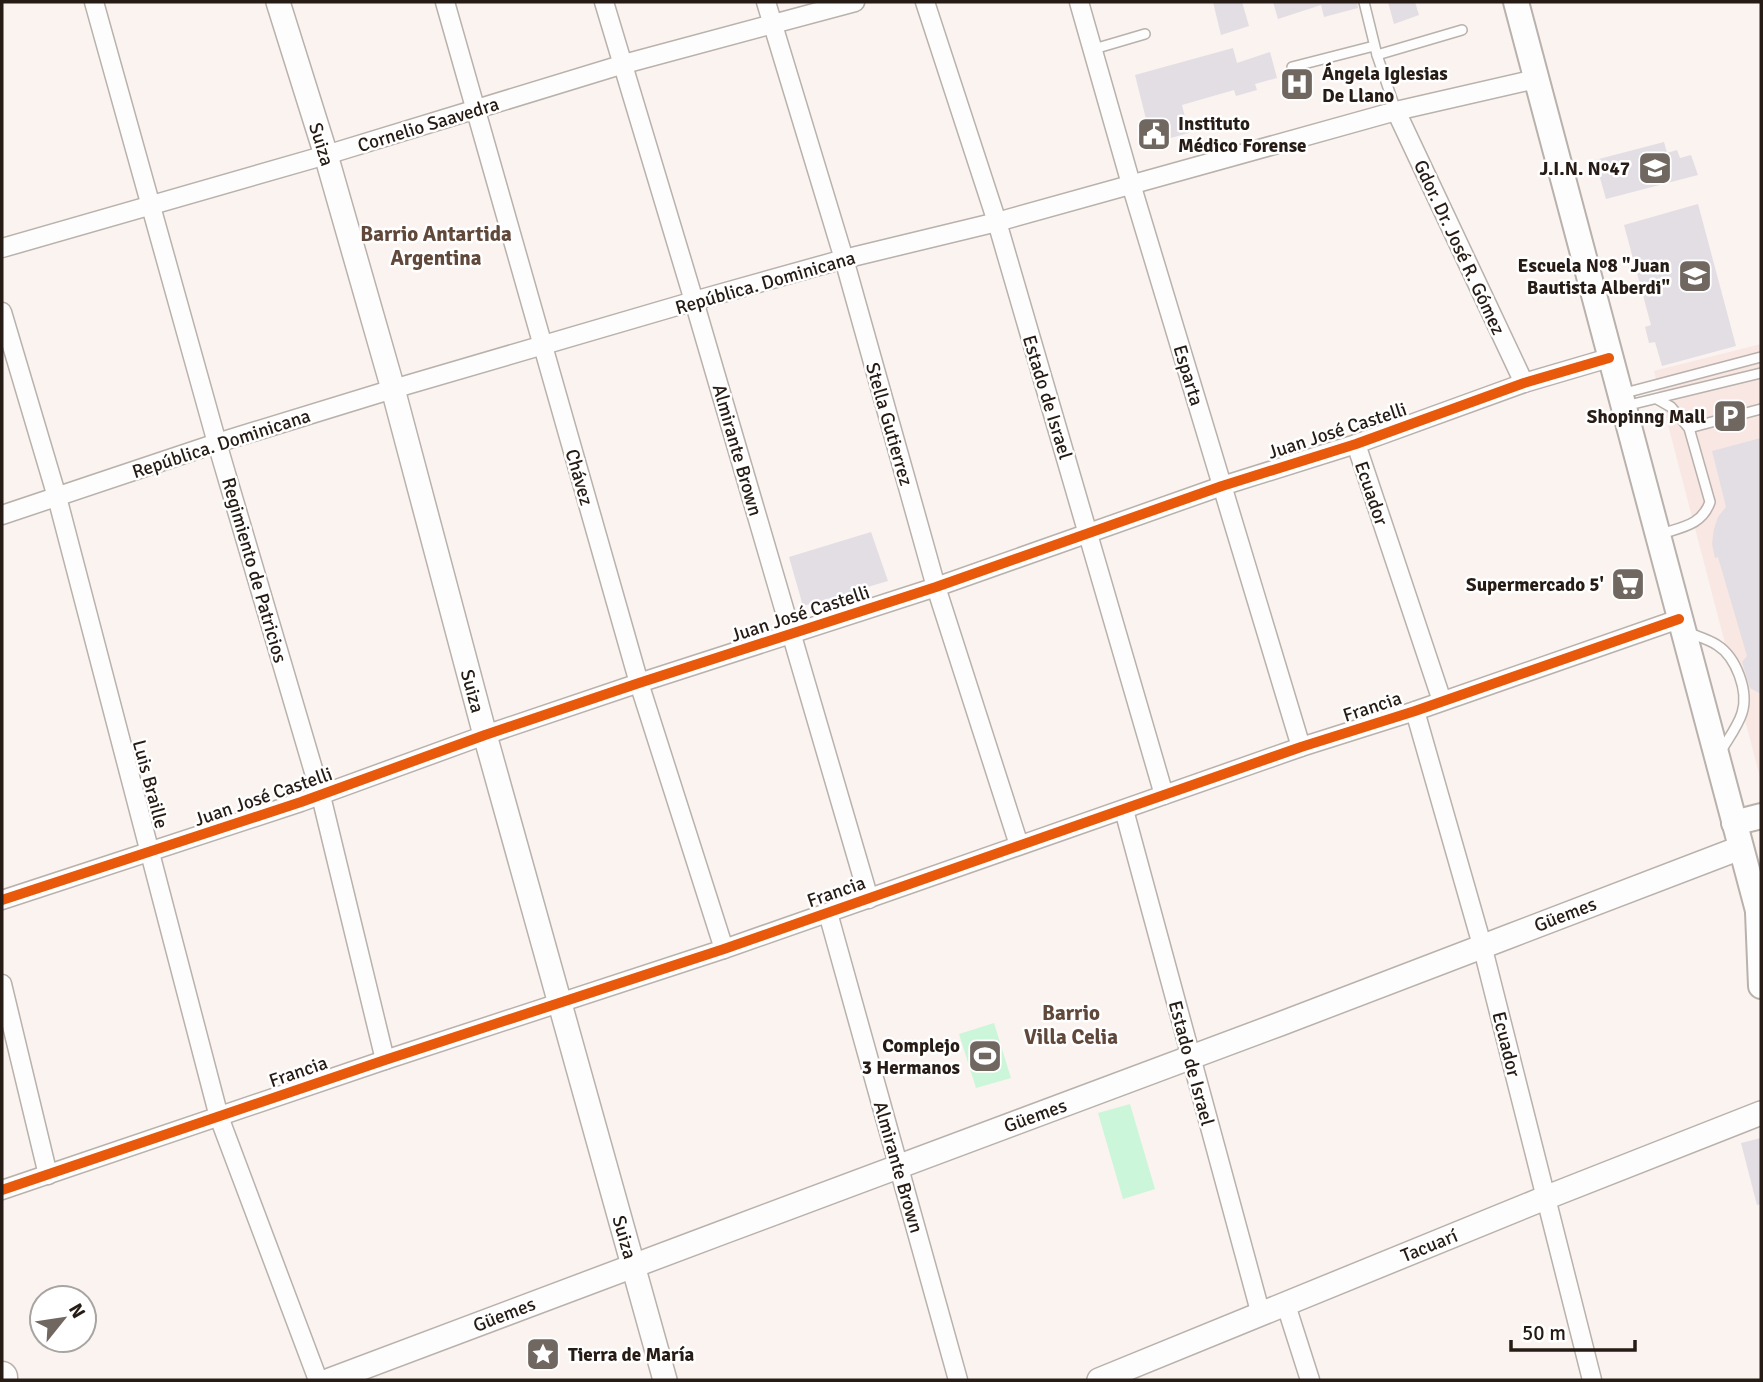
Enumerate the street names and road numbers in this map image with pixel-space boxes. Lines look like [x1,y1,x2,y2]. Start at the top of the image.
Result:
street label: Cornelio Saavedra [355,92,502,158]
street label: Suiza [303,120,339,169]
street label: Gdor. Dr. José R. Gómez [1408,156,1510,339]
street label: República. Dominicana [672,246,858,320]
street label: Estado de Israel [1017,332,1077,462]
street label: Esparta [1167,342,1209,409]
street label: Stella Gutierrez [860,360,918,489]
street label: Almirante Brown [707,382,767,519]
street label: Juan José Castelli [1265,397,1410,465]
street label: República. Dominicana [129,404,314,484]
street label: Chávez [560,446,599,508]
street label: Ecuador [1349,458,1393,529]
street label: Regimiento de Patricios [216,475,292,666]
street label: Juan José Castelli [728,580,873,648]
street label: Suiza [455,667,489,716]
street label: Francia [1340,686,1405,728]
street label: Luis Braille [127,737,173,831]
street label: Juan José Castelli [191,762,336,832]
street label: Francia [804,871,869,913]
street label: Güemes [1531,892,1600,938]
street label: Estado de Israel [1163,998,1219,1128]
street label: Ecuador [1486,1009,1526,1079]
street label: Francia [266,1051,331,1093]
street label: Güemes [1001,1094,1070,1138]
street label: Almirante Brown [868,1099,928,1236]
street label: Suiza [606,1213,642,1262]
street label: Tacuarí [1398,1223,1462,1268]
street label: Güemes [470,1292,539,1338]

